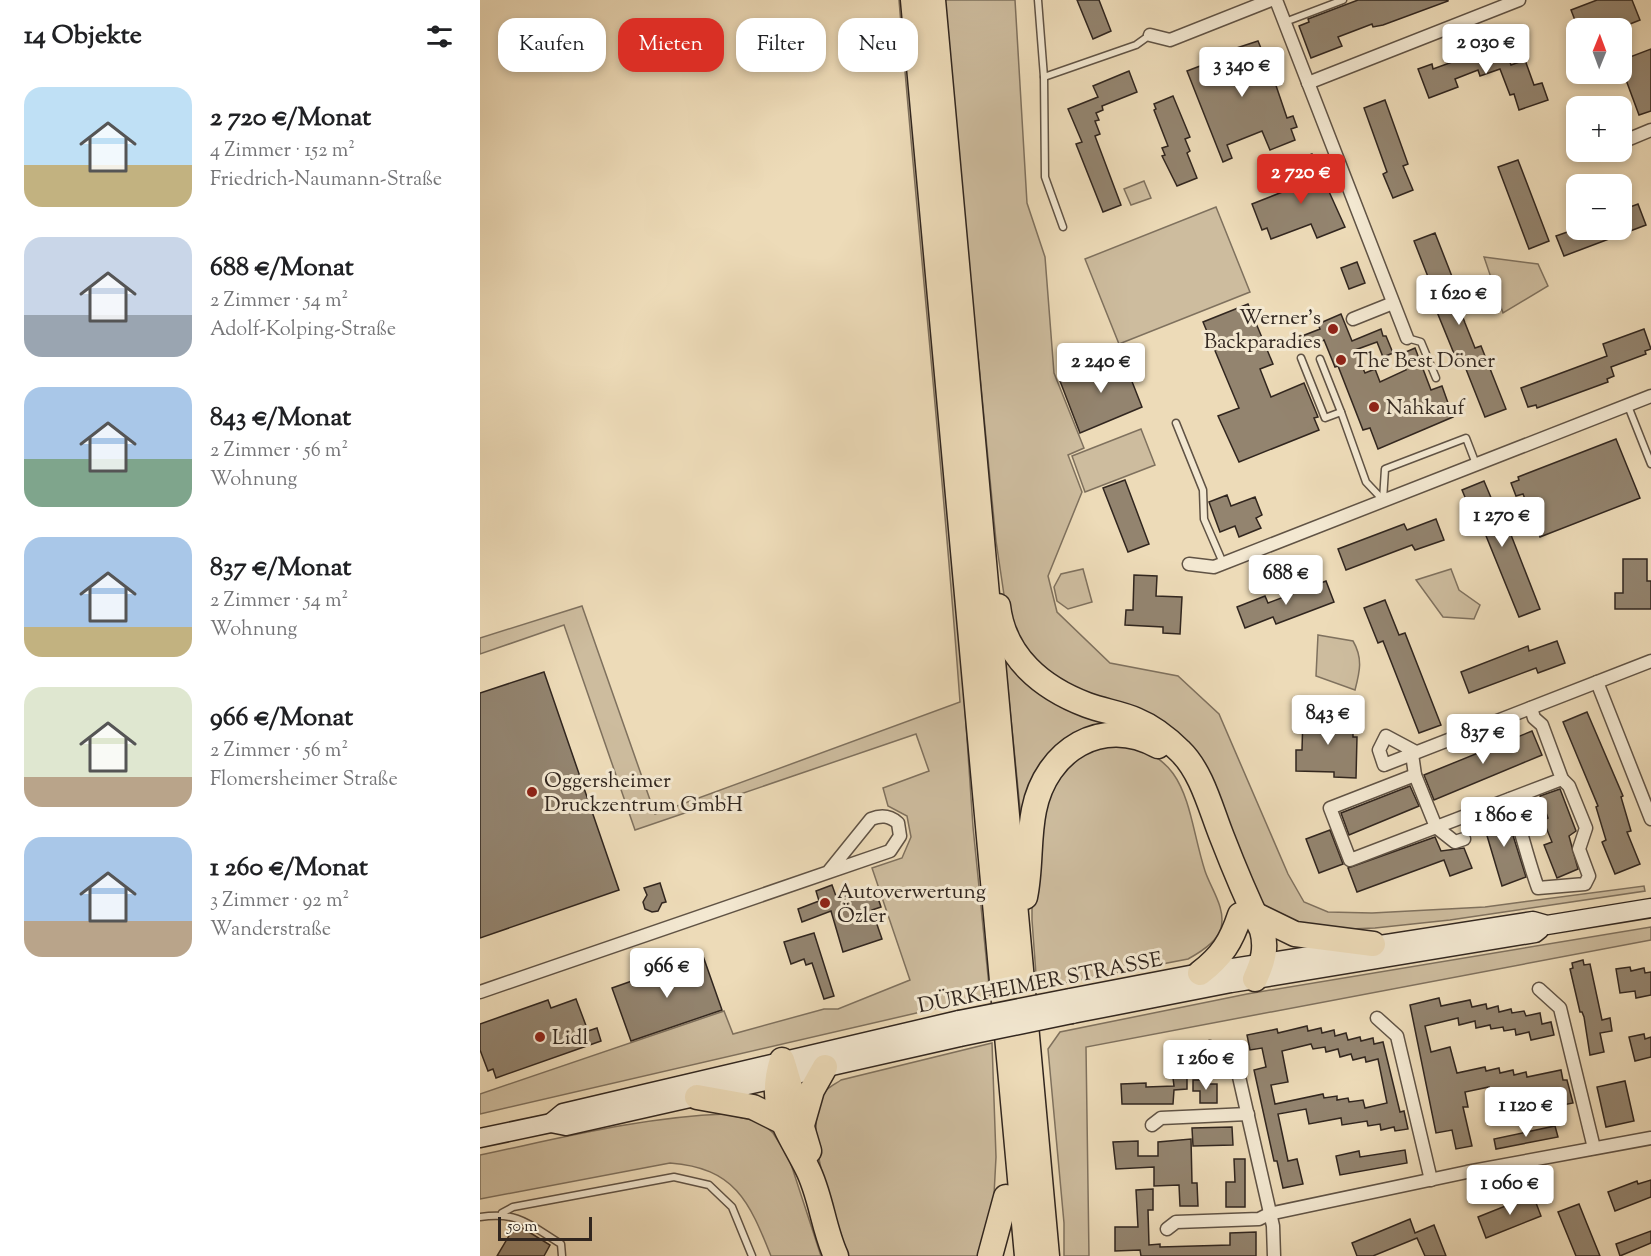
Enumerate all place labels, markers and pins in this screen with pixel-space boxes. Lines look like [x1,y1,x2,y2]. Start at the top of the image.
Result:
pin: 2 030 € [1431,24,1541,75]
pin: 3 340 € [1187,47,1297,98]
pin: 2 720 € [1246,154,1356,205]
pin: 1 620 € [1404,275,1514,326]
place label: Werner's Backparadies [1204,304,1321,358]
marker: Werner's Backparadies [1326,322,1340,336]
pin: 2 240 € [1046,343,1156,394]
place label: The Best Döner [1353,347,1495,377]
marker: The Best Döner [1334,353,1348,367]
place label: Nahkauf [1386,394,1467,424]
marker: Nahkauf [1367,400,1381,414]
pin: 1 270 € [1447,497,1557,548]
pin: 688 € [1244,555,1328,606]
pin: 843 € [1286,695,1370,746]
pin: 837 € [1441,714,1525,765]
place label: Oggersheimer Druckzentrum GmbH [544,767,743,821]
marker: Oggersheimer Druckzentrum GmbH [525,785,539,799]
pin: 1 860 € [1449,797,1559,848]
place label: Autoverwertung Özler [837,878,986,932]
marker: Autoverwertung Özler [818,896,832,910]
pin: 966 € [625,948,709,999]
place label: Lidl [552,1024,588,1054]
marker: Lidl [533,1030,547,1044]
pin: 1 260 € [1151,1040,1261,1091]
pin: 1 120 € [1471,1087,1581,1138]
pin: 1 060 € [1455,1165,1565,1216]

